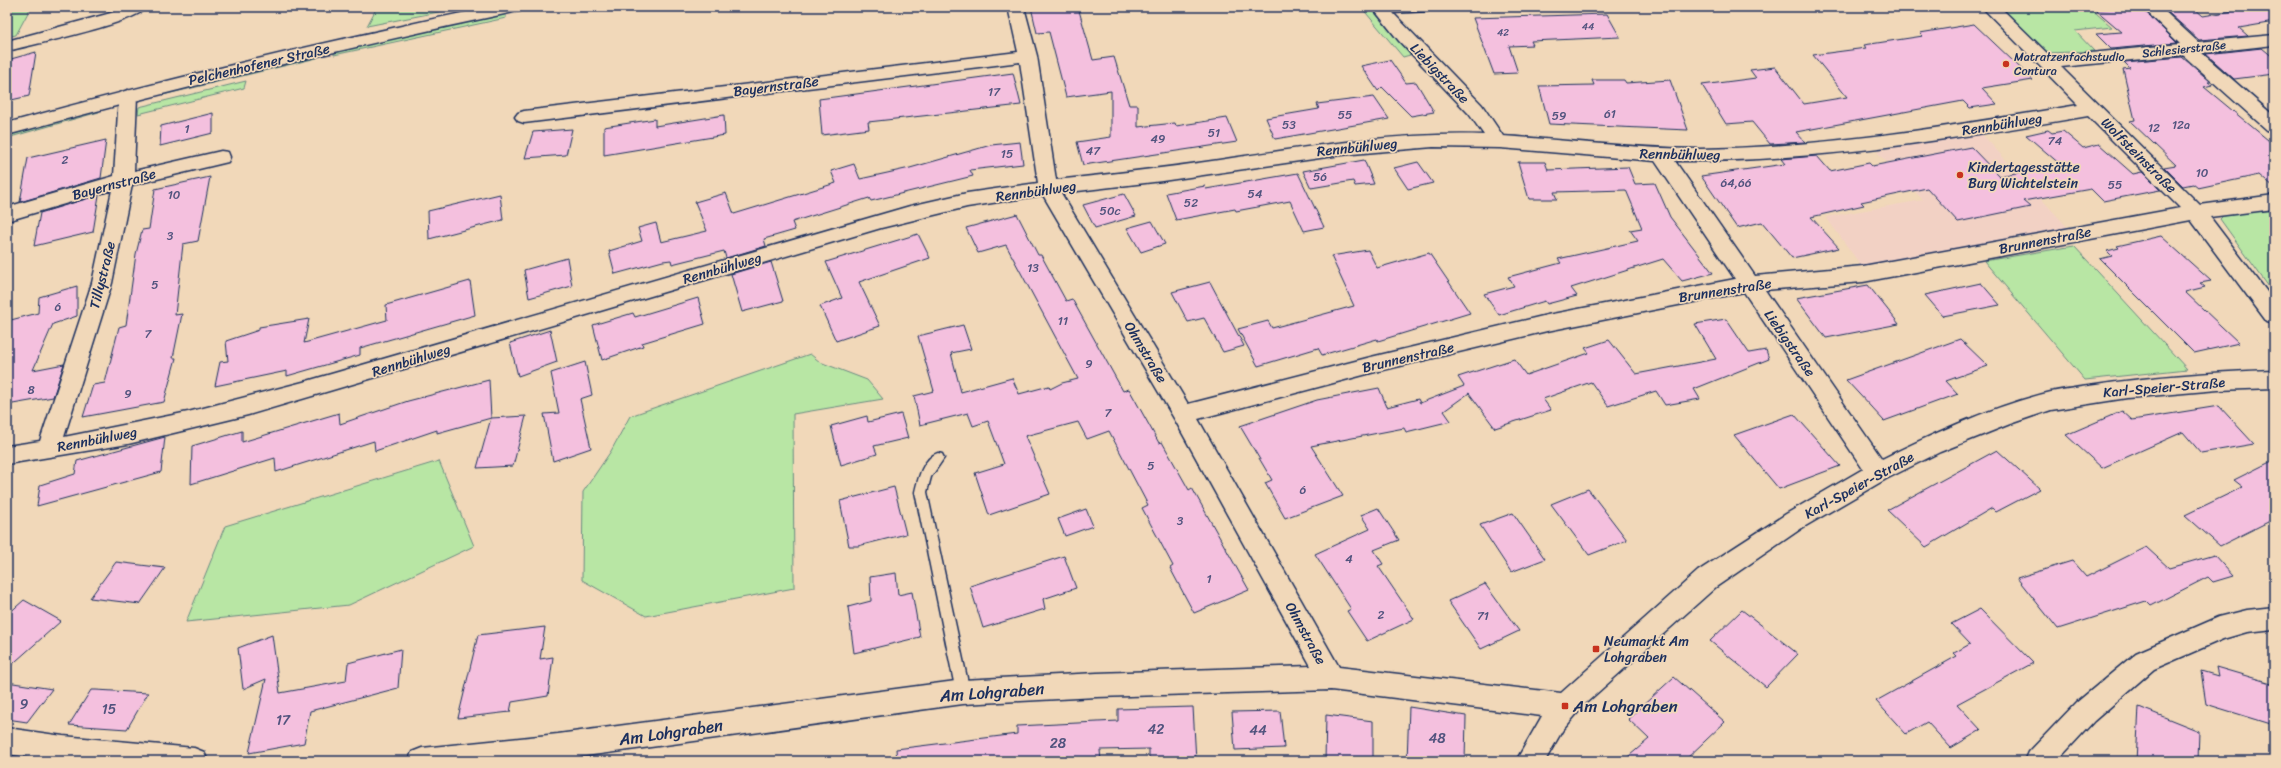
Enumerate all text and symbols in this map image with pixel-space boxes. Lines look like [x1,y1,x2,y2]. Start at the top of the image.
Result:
house number: 44 [1582,18,1594,36]
house number: 42 [1497,24,1509,42]
street label: Schlesierstraße [2141,34,2227,64]
street label: Pelchenhofener Straße [186,36,332,93]
street label: Liebigstraße [1404,37,1476,110]
place label: Matratzenfachstudio Contura [2014,46,2125,82]
marker: Matratzenfachstudio Contura [2001,59,2011,69]
street label: Bayernstraße [732,69,820,104]
house number: 17 [988,81,1001,103]
house number: 61 [1604,103,1616,125]
house number: 55 [1338,104,1352,126]
house number: 59 [1552,105,1566,127]
street label: Rennbühlweg [1960,106,2044,143]
street label: Wolfsteinstraße [2094,111,2183,200]
house number: 53 [1282,114,1296,136]
house number: 12a [2172,114,2190,136]
house number: 12 [2148,117,2160,139]
house number: 1 [184,118,190,140]
house number: 51 [1208,122,1220,144]
house number: 49 [1151,128,1165,150]
house number: 74 [2048,130,2063,152]
street label: Rennbühlweg [1315,131,1399,164]
house number: 47 [1086,140,1101,162]
street label: Rennbühlweg [1639,141,1721,168]
house number: 15 [1001,143,1013,165]
house number: 2 [62,149,69,171]
place label: Kindertagesstätte Burg Wichtelstein [1968,155,2080,196]
street label: Bayernstraße [69,161,159,208]
house number: 10 [2196,162,2209,184]
house number: 56 [1313,166,1327,188]
marker: Kindertagesstätte Burg Wichtelstein [1955,170,1965,180]
house number: 64,66 [1720,172,1752,194]
street label: Rennbühlweg [994,173,1078,210]
house number: 55 [2108,174,2122,196]
house number: 54 [1248,183,1263,205]
house number: 10 [168,184,181,206]
house number: 52 [1184,192,1198,214]
house number: 50c [1100,200,1120,222]
street label: Brunnenstraße [1997,219,2093,262]
house number: 3 [167,225,174,247]
street label: Tillystraße [82,239,123,312]
street label: Rennbühlweg [680,245,765,292]
house number: 13 [1027,257,1039,279]
street label: Brunnenstraße [1677,271,1773,310]
house number: 5 [151,274,159,296]
house number: 6 [55,296,62,318]
street label: Liebigstraße [1757,304,1822,382]
house number: 11 [1058,310,1068,332]
street label: Ohmstraße [1117,316,1174,388]
house number: 7 [145,323,153,345]
street label: Brunnenstraße [1360,335,1457,380]
street label: Rennbühlweg [369,337,454,384]
house number: 9 [1085,353,1093,375]
street label: Karl-Speier-Straße [2102,370,2226,405]
house number: 8 [27,379,35,401]
house number: 9 [124,383,132,405]
house number: 7 [1105,402,1113,424]
street label: Rennbühlweg [55,419,139,459]
street label: Karl-Speier-Straße [1800,445,1919,526]
house number: 5 [1147,455,1155,477]
house number: 6 [1300,479,1307,501]
house number: 3 [1177,510,1184,532]
house number: 4 [1345,548,1353,570]
house number: 1 [1206,568,1212,590]
street label: Ohmstraße [1278,597,1333,669]
house number: 2 [1378,604,1385,626]
house number: 71 [1477,605,1489,627]
place label: Neumarkt Am Lohgraben [1604,629,1689,670]
marker: Neumarkt Am Lohgraben [1591,644,1601,654]
street label: Am Lohgraben [938,673,1045,711]
place label: Am Lohgraben [1572,691,1678,721]
house number: 9 [20,692,29,717]
house number: 15 [102,697,117,722]
marker: Am Lohgraben [1560,701,1570,711]
house number: 17 [276,708,291,733]
street label: Am Lohgraben [616,710,725,754]
house number: 42 [1148,717,1164,742]
house number: 44 [1249,718,1267,743]
house number: 48 [1428,726,1446,751]
house number: 28 [1050,731,1067,756]

